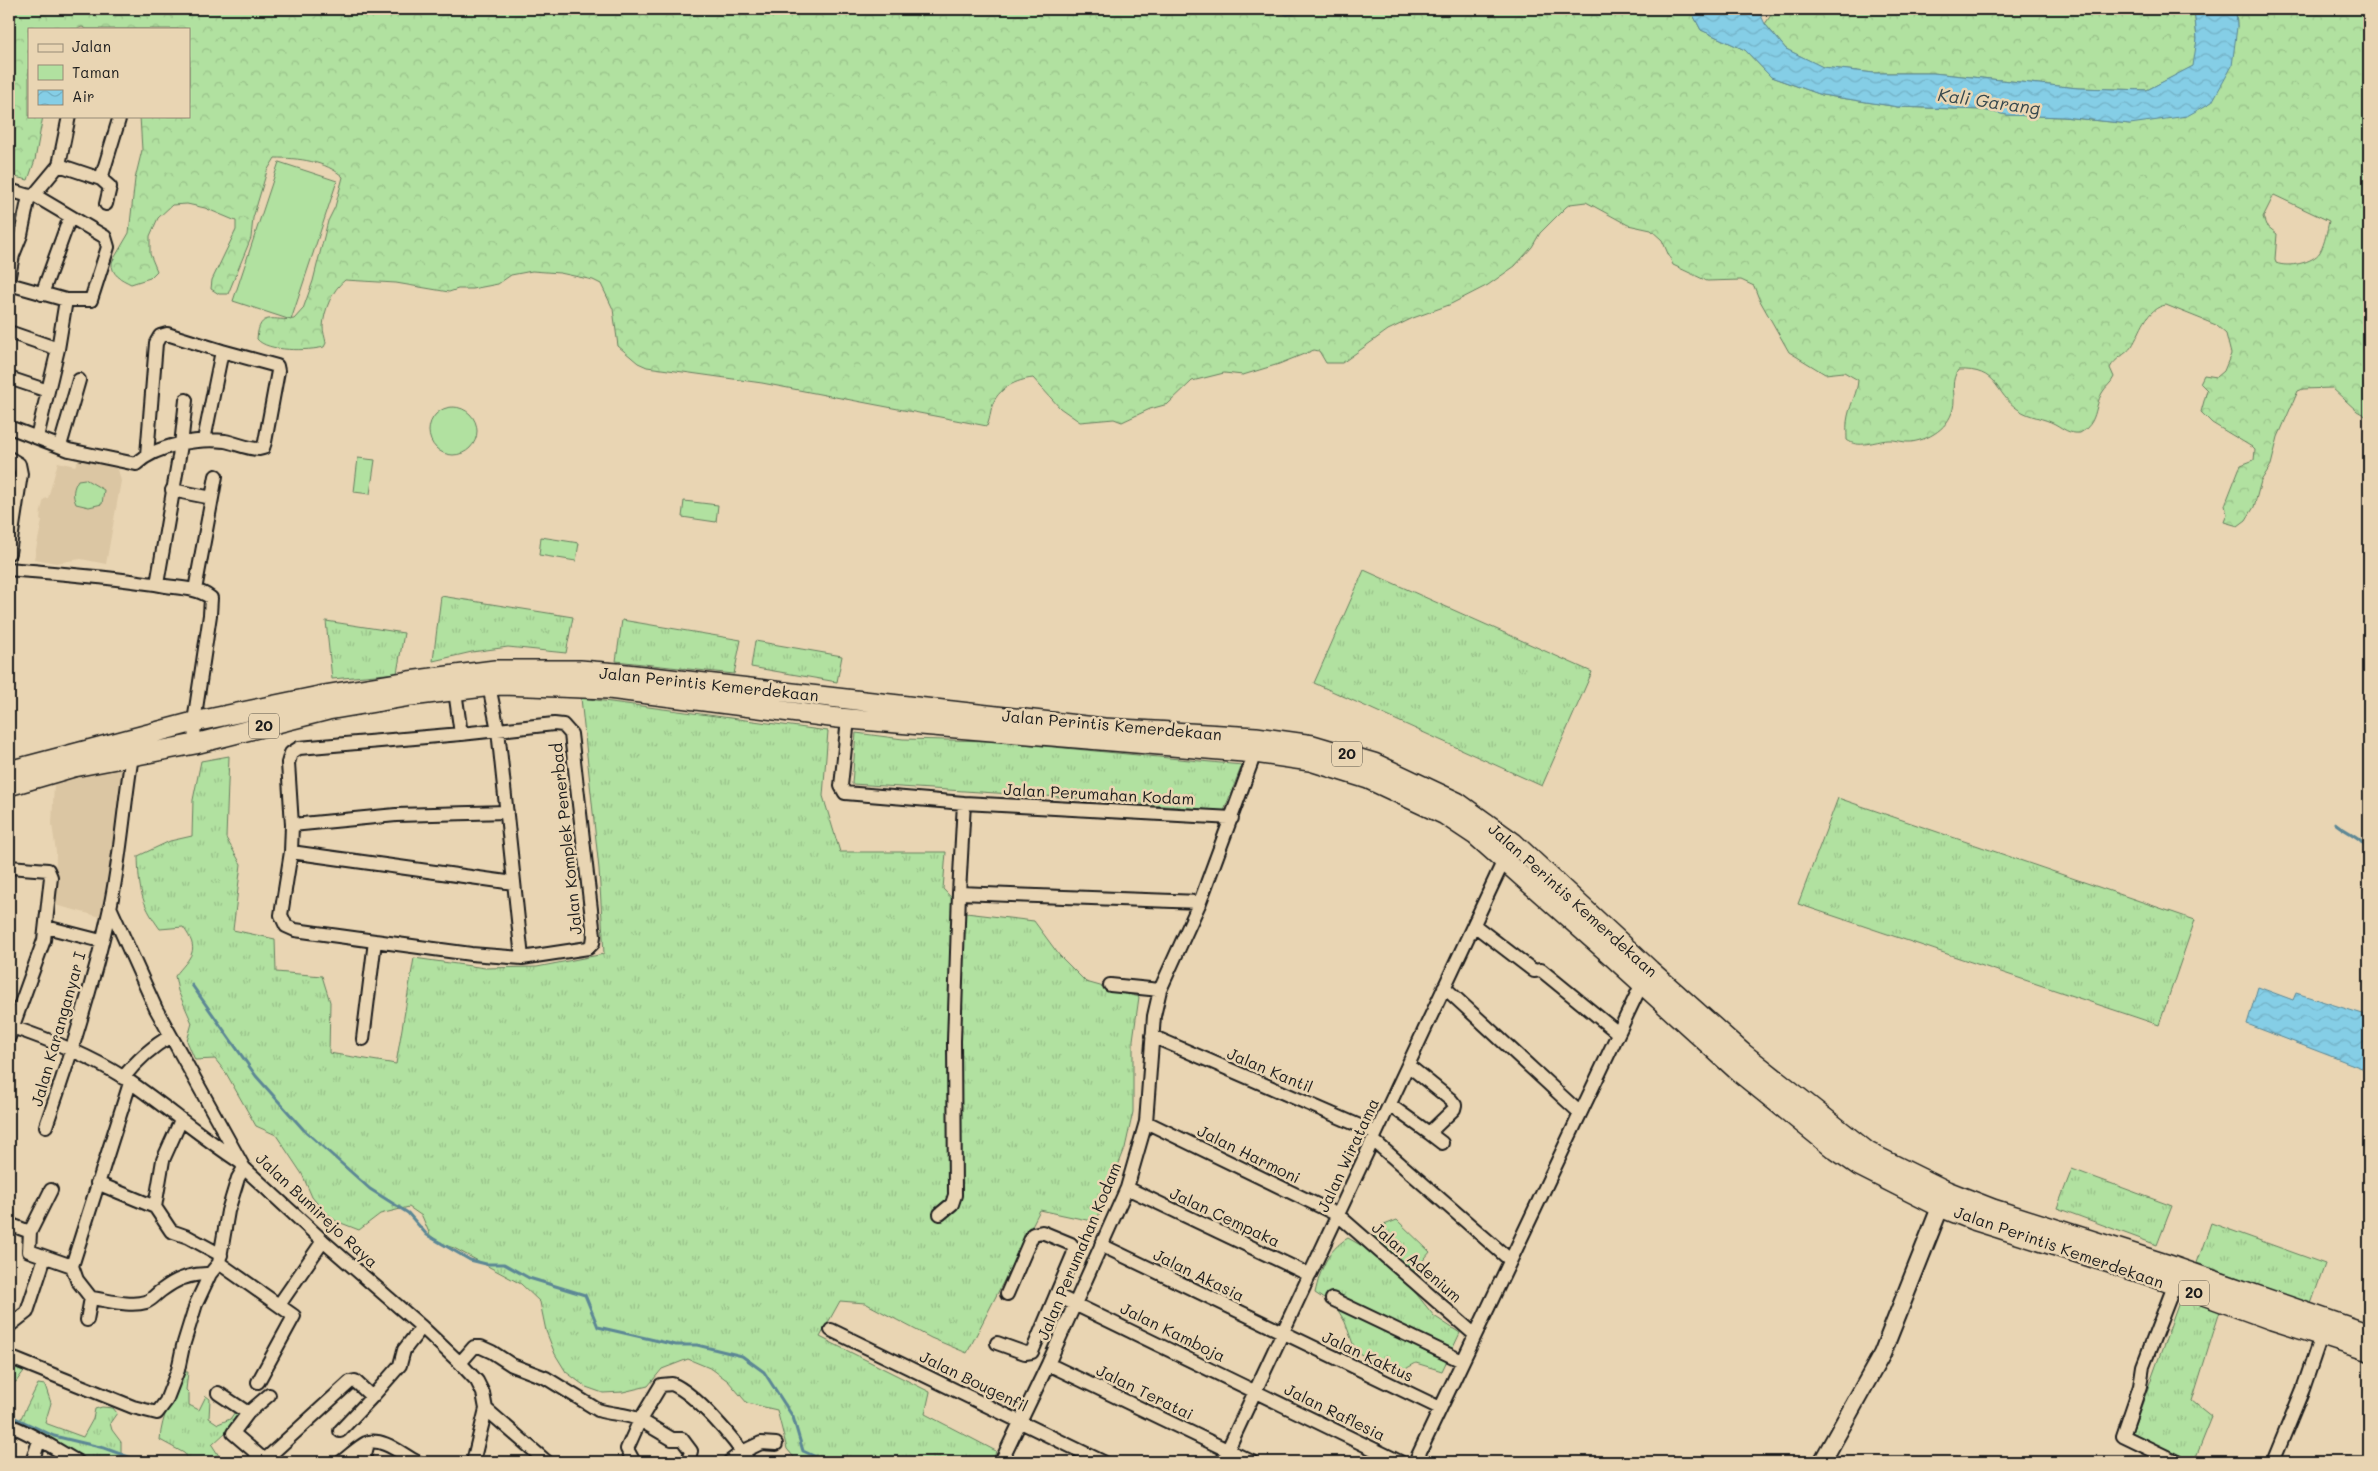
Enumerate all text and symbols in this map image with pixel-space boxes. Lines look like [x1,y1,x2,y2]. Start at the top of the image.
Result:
legend [28,28,190,118]
text: Jalan [72,36,111,56]
text: Taman [72,62,119,82]
water label: Kali Garang [1936,82,2042,120]
text: Air [72,86,95,106]
street label: Jalan Perintis Kemerdekaan [598,662,820,705]
street label: Jalan Perintis Kemerdekaan [1001,704,1223,745]
road number: 20 [249,714,279,738]
street label: Jalan Komplek Penerbad [545,742,586,936]
road number: 20 [1332,742,1362,766]
street label: Jalan Perumahan Kodam [1003,778,1195,809]
street label: Jalan Perintis Kemerdekaan [1484,818,1662,981]
street label: Jalan Karanganyar I [25,949,90,1109]
street label: Jalan Kantil [1224,1042,1316,1097]
street label: Jalan Wiratama [1312,1094,1383,1215]
street label: Jalan Harmoni [1194,1120,1304,1188]
street label: Jalan Bumirejo Raya [252,1148,383,1272]
street label: Jalan Perumahan Kodam [1032,1159,1126,1343]
street label: Jalan Cempaka [1167,1182,1284,1251]
street label: Jalan Perintis Kemerdekaan [1951,1201,2167,1292]
street label: Jalan Adenium [1368,1217,1467,1307]
street label: Jalan Akasia [1150,1243,1248,1306]
road number: 20 [2179,1280,2209,1306]
street label: Jalan Kamboja [1117,1297,1229,1366]
street label: Jalan Kaktus [1319,1325,1417,1386]
street label: Jalan Bougenfil [917,1345,1032,1416]
street label: Jalan Teratai [1093,1359,1197,1424]
street label: Jalan Raflesia [1281,1378,1389,1445]

